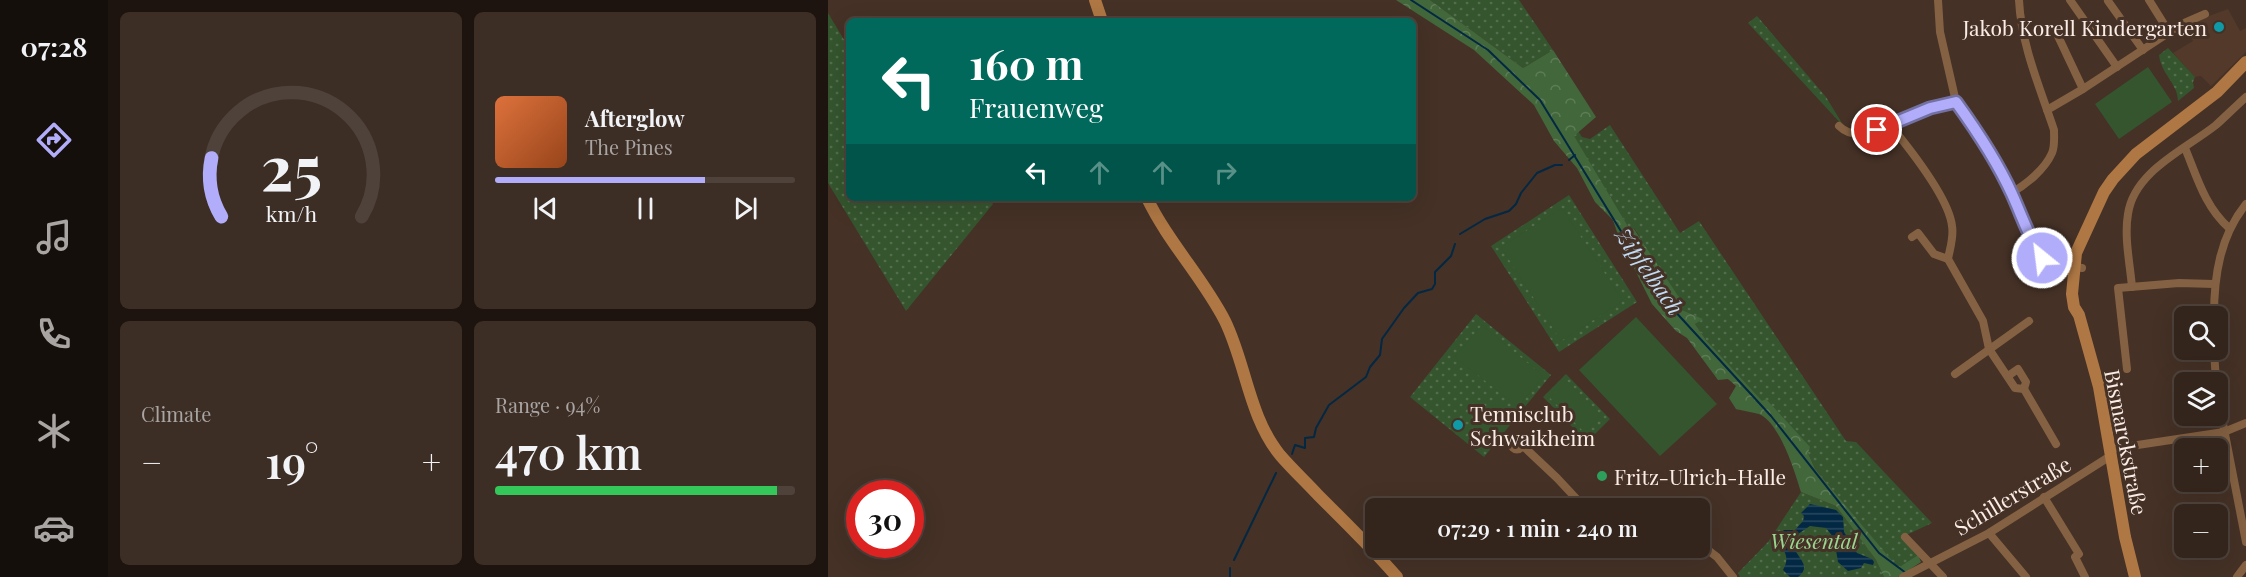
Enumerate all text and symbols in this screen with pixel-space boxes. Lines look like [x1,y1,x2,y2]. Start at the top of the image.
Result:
place label: Jakob Korell Kindergarten [1962,13,2207,41]
marker: Jakob Korell Kindergarten [2212,20,2226,34]
text: 07:28 [21,28,87,64]
text: 160 m [969,35,1084,91]
icon: left [870,42,948,120]
text: Frauenweg [969,89,1104,125]
text: Afterglow [585,103,685,133]
pin [1851,104,1902,155]
icon: arrive [1860,113,1893,146]
icon: directions [33,119,75,161]
text: 25 [260,124,322,208]
text: The Pines [585,133,673,160]
icon: left [1020,156,1053,189]
icon: ahead [1083,156,1116,189]
icon: ahead [1146,156,1179,189]
icon: right [1209,156,1242,189]
icon: previous [529,192,562,225]
icon: pause [629,192,662,225]
icon: next [729,192,762,225]
text: km/h [265,200,317,228]
icon: music [33,216,75,258]
water label: Zipfelbach [1608,221,1691,321]
position arrow [2010,226,2074,290]
map controls [2174,306,2228,558]
button: search [2174,306,2228,360]
icon: phone [33,313,75,355]
street label: Bismarckstraße [2099,367,2155,517]
button: layers [2174,372,2228,426]
text: Range · 94% [495,391,600,418]
place label: Tennisclub Schwaikheim [1470,399,1595,451]
text: Climate [141,400,211,427]
icon: climate [33,410,75,452]
marker: Tennisclub Schwaikheim [1451,418,1465,432]
text: 470 km [495,421,642,481]
text: 19° [265,430,319,490]
button: + [2174,438,2228,492]
text: − [141,439,162,483]
text: + [422,439,441,483]
street label: Schillerstraße [1948,449,2076,541]
place label: Fritz-Ulrich-Halle [1614,462,1786,490]
marker: Fritz-Ulrich-Halle [1595,469,1609,483]
speed limit sign: 30 [846,480,924,558]
button: − [2174,504,2228,558]
icon: car [33,507,75,549]
text: 07:29 · 1 min · 240 m [1437,513,1638,543]
park label: Wiesental [1770,526,1859,554]

